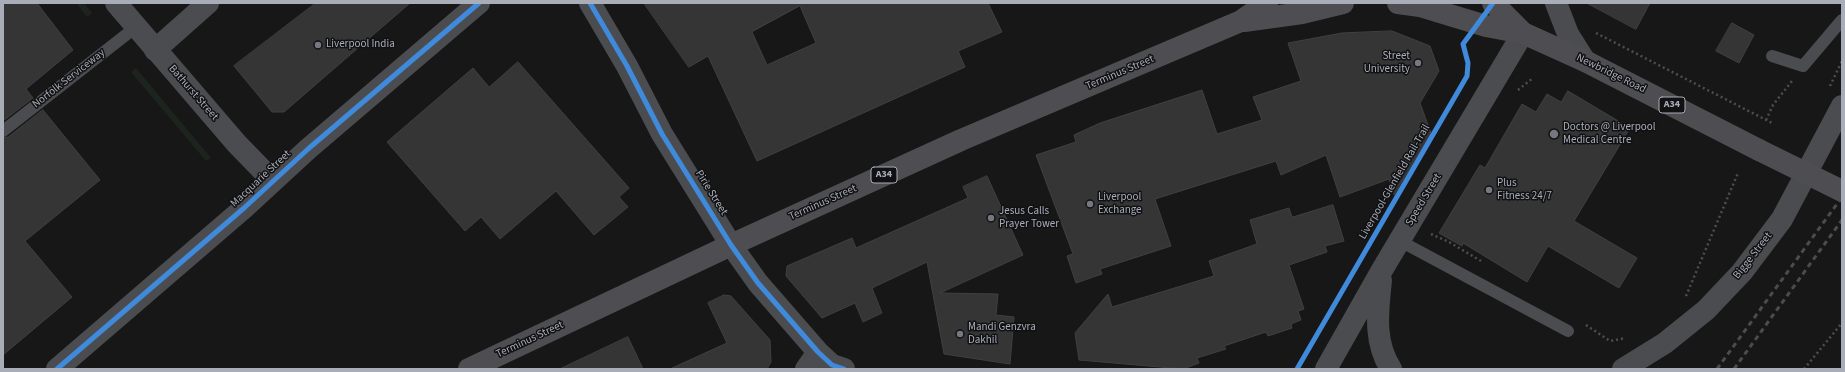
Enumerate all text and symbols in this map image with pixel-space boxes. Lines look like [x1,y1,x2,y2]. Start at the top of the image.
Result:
place label: Liverpool India [326,38,395,52]
marker: Liverpool India [313,40,323,50]
street label: Norfolk Serviceway [30,47,108,111]
place label: Street University [1364,50,1410,76]
street label: Newbridge Road [1574,51,1648,97]
street label: Terminus Street [1084,53,1156,93]
marker: Street University [1413,58,1423,68]
street label: Bathurst Street [165,63,221,123]
road number: A34 [1659,97,1685,113]
place label: Doctors @ Liverpool Medical Centre [1563,121,1656,147]
street label: Liverpool-Glenfield Rail-Trail [1357,122,1433,242]
marker: Doctors @ Liverpool Medical Centre [1548,128,1560,140]
street label: Macquarie Street [228,148,294,210]
road number: A34 [871,167,897,183]
street label: Pirie Street [692,168,730,218]
street label: Speed Street [1403,171,1445,229]
place label: Plus Fitness 24/7 [1497,177,1552,203]
street label: Terminus Street [787,182,859,224]
marker: Plus Fitness 24/7 [1484,185,1494,195]
place label: Liverpool Exchange [1098,191,1142,217]
marker: Liverpool Exchange [1085,199,1095,209]
place label: Jesus Calls Prayer Tower [999,205,1059,231]
marker: Jesus Calls Prayer Tower [986,213,996,223]
street label: Bigge Street [1731,230,1775,282]
street label: Terminus Street [494,319,566,361]
place label: Mandi Genzvra Dakhil [968,321,1036,347]
marker: Mandi Genzvra Dakhil [955,329,965,339]

